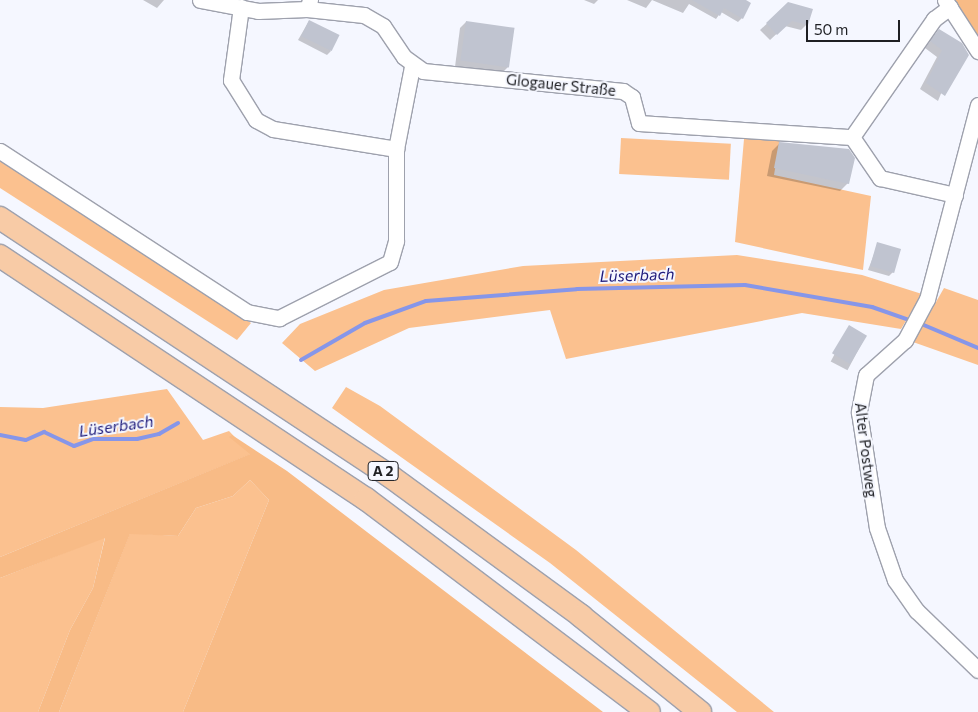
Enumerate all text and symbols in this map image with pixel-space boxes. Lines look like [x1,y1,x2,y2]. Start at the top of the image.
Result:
scale bar [808,10,902,42]
text: 50 m [814,20,848,38]
street label: Glogauer Straße [505,70,617,100]
water label: Lüserbach [599,264,675,286]
street label: Alter Postweg [851,401,881,499]
water label: Lüserbach [77,411,155,441]
road number: A 2 [367,460,399,482]

